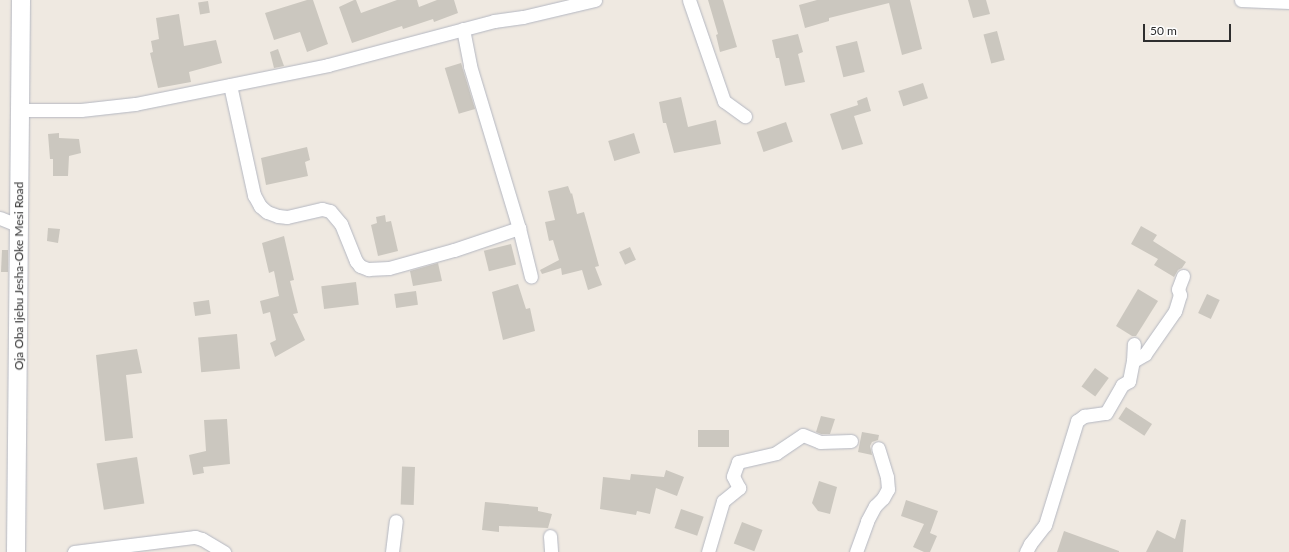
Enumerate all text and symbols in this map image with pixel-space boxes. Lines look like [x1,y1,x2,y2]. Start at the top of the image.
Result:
scale bar [1145,16,1233,42]
text: 50 m [1150,23,1177,38]
street label: Oja Oba Ijebu Jesha-Oke Mesi Road [12,182,26,370]

